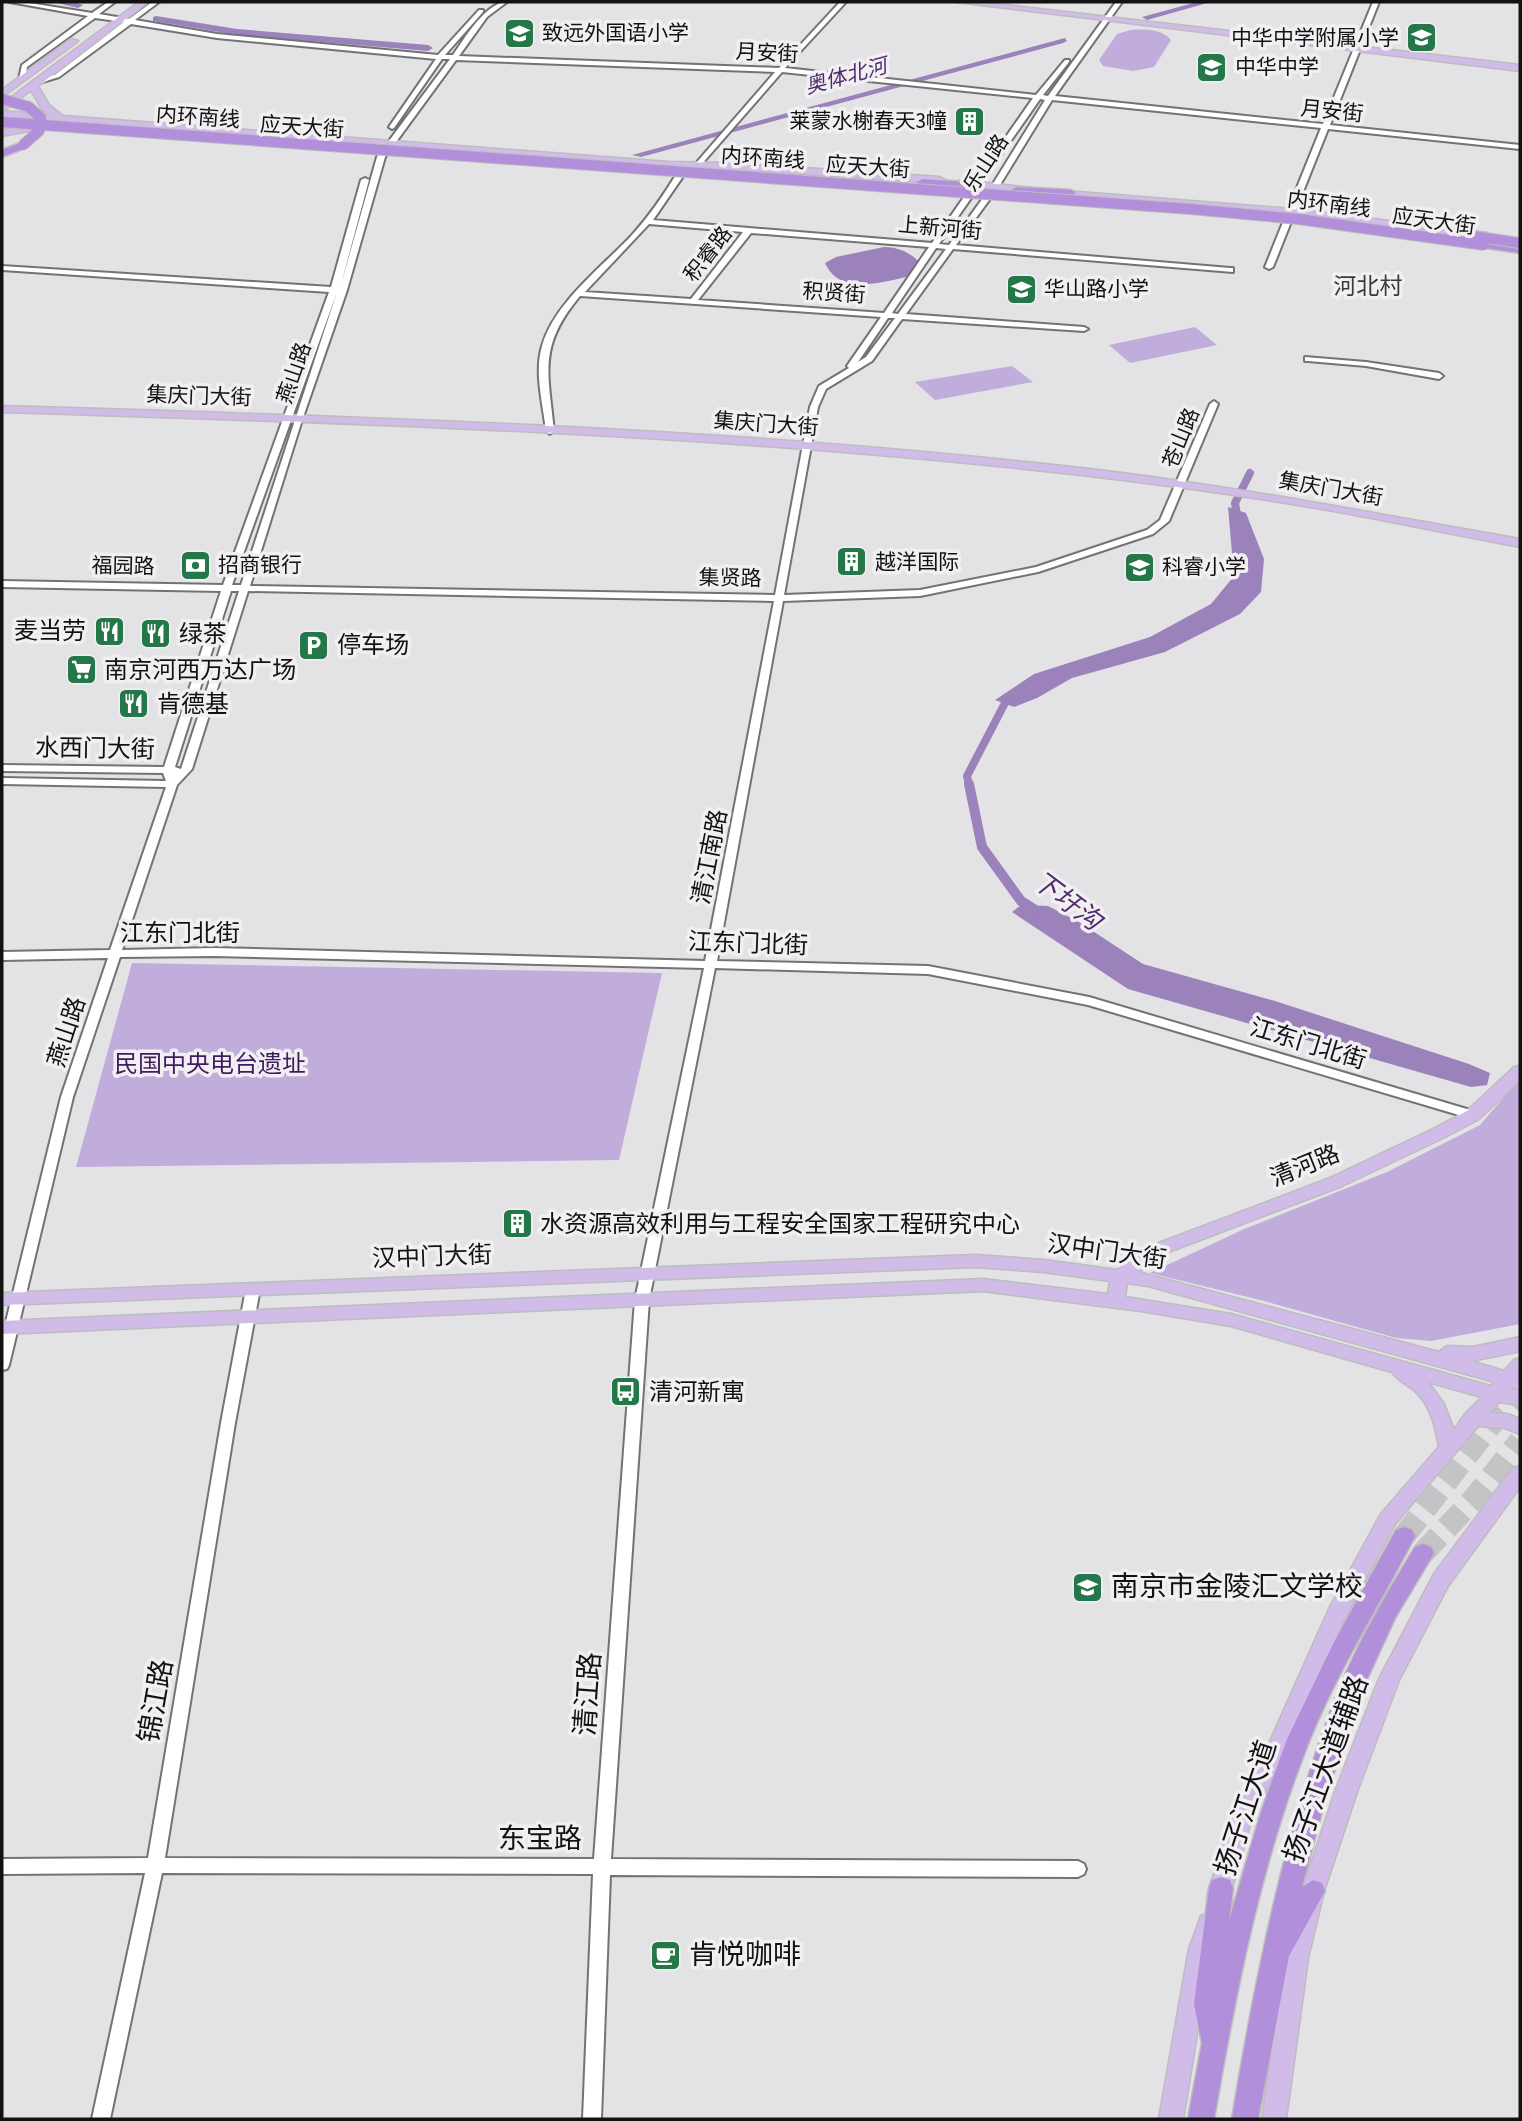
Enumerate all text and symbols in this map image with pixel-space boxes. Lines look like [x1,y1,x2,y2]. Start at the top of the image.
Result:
school or university icon: 致远外国语小学 [502,16,536,50]
place label: 致远外国语小学 [542,18,689,48]
school or university icon: 中华中学附属小学 [1405,21,1439,55]
place label: 中华中学附属小学 [1231,23,1399,53]
street label: 月安街 [735,36,799,70]
water label: 奥体北河 [802,50,894,101]
school or university icon: 中华中学 [1195,50,1229,84]
place label: 中华中学 [1235,52,1319,82]
street label: 月安街 [1299,93,1365,129]
street label: 内环南线 [155,99,241,135]
building icon: 莱蒙水榭春天3幢 [953,104,987,138]
place label: 莱蒙水榭春天3幢 [790,106,947,136]
street label: 应天大街 [259,109,345,145]
street label: 乐山路 [956,128,1016,198]
street label: 内环南线 [720,140,806,176]
street label: 应天大街 [825,149,911,185]
street label: 内环南线 [1285,184,1373,224]
street label: 应天大街 [1390,200,1478,242]
street label: 上新河街 [897,209,983,247]
street label: 积睿路 [677,220,739,288]
district label: 河北村 [1334,270,1403,303]
school or university icon: 华山路小学 [1004,272,1038,306]
place label: 华山路小学 [1044,274,1149,304]
street label: 积贤街 [802,276,866,310]
street label: 燕山路 [270,338,318,408]
street label: 集庆门大街 [146,379,252,413]
street label: 苍山路 [1155,403,1207,473]
street label: 集庆门大街 [713,405,819,443]
street label: 集庆门大街 [1277,465,1385,513]
building icon: 越洋国际 [835,545,869,579]
place label: 越洋国际 [875,547,959,577]
bank icon: 招商银行 [178,548,212,582]
street label: 福园路 [91,550,155,582]
place label: 招商银行 [218,550,302,580]
school or university icon: 科睿小学 [1122,550,1156,584]
place label: 科睿小学 [1162,552,1246,582]
street label: 集贤路 [698,562,762,594]
place label: 麦当劳 [14,614,86,649]
restaurant icon: 麦当劳 [92,614,126,648]
restaurant icon: 绿茶 [139,617,173,651]
place label: 绿茶 [179,617,227,652]
parking icon: 停车场 [297,628,331,662]
place label: 停车场 [337,628,409,663]
supermarket icon: 南京河西万达广场 [64,653,98,687]
place label: 南京河西万达广场 [104,653,296,688]
restaurant icon: 肯德基 [117,687,151,721]
place label: 肯德基 [157,687,229,722]
street label: 水西门大街 [35,730,155,768]
street label: 清江南路 [684,807,736,907]
water label: 下圩沟 [1025,863,1112,941]
street label: 江东门北街 [120,916,240,951]
street label: 江东门北街 [687,924,809,964]
street label: 燕山路 [39,992,95,1072]
street label: 江东门北街 [1246,1010,1370,1078]
park label: 民国中央电台遗址 [114,1047,306,1082]
street label: 清河路 [1265,1136,1345,1196]
building icon: 水资源高效利用与工程安全国家工程研究中心 [500,1207,534,1241]
place label: 水资源高效利用与工程安全国家工程研究中心 [540,1207,1020,1242]
street label: 汉中门大街 [1045,1226,1169,1278]
street label: 汉中门大街 [371,1237,493,1277]
bus stop icon: 清河新寓 [609,1375,643,1409]
place label: 清河新寓 [649,1375,745,1410]
place label: 南京市金陵汇文学校 [1111,1567,1363,1607]
school or university icon: 南京市金陵汇文学校 [1071,1570,1105,1604]
street label: 清江路 [565,1651,611,1737]
street label: 锦江路 [129,1656,183,1746]
street label: 扬子江大道辅路 [1274,1670,1378,1868]
street label: 扬子江大道 [1205,1735,1287,1881]
street label: 东宝路 [498,1819,582,1859]
place label: 肯悦咖啡 [689,1935,801,1975]
cafe icon: 肯悦咖啡 [649,1938,683,1972]

